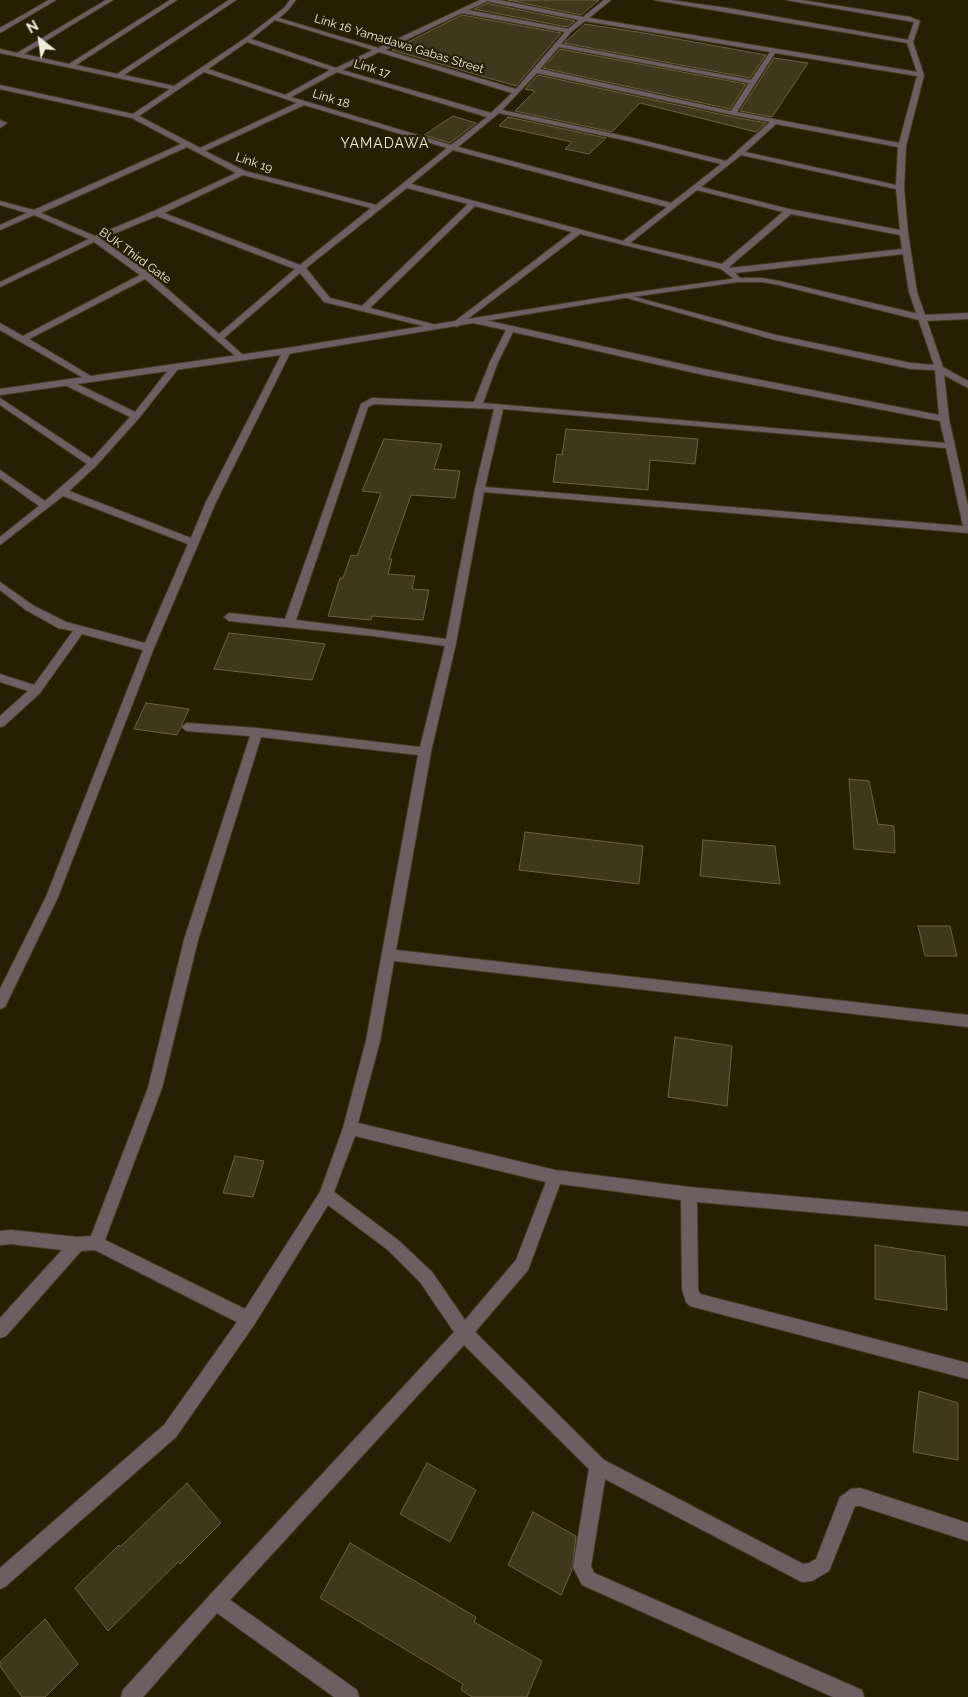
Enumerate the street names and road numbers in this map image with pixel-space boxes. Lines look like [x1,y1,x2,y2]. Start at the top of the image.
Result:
street label: Link 16 Yamadawa Gabas Street [312,11,486,77]
street label: Link 17 [352,57,392,81]
street label: Link 18 [311,87,351,111]
street label: Link 19 [234,150,274,176]
street label: BUK Third Gate [96,225,174,287]

